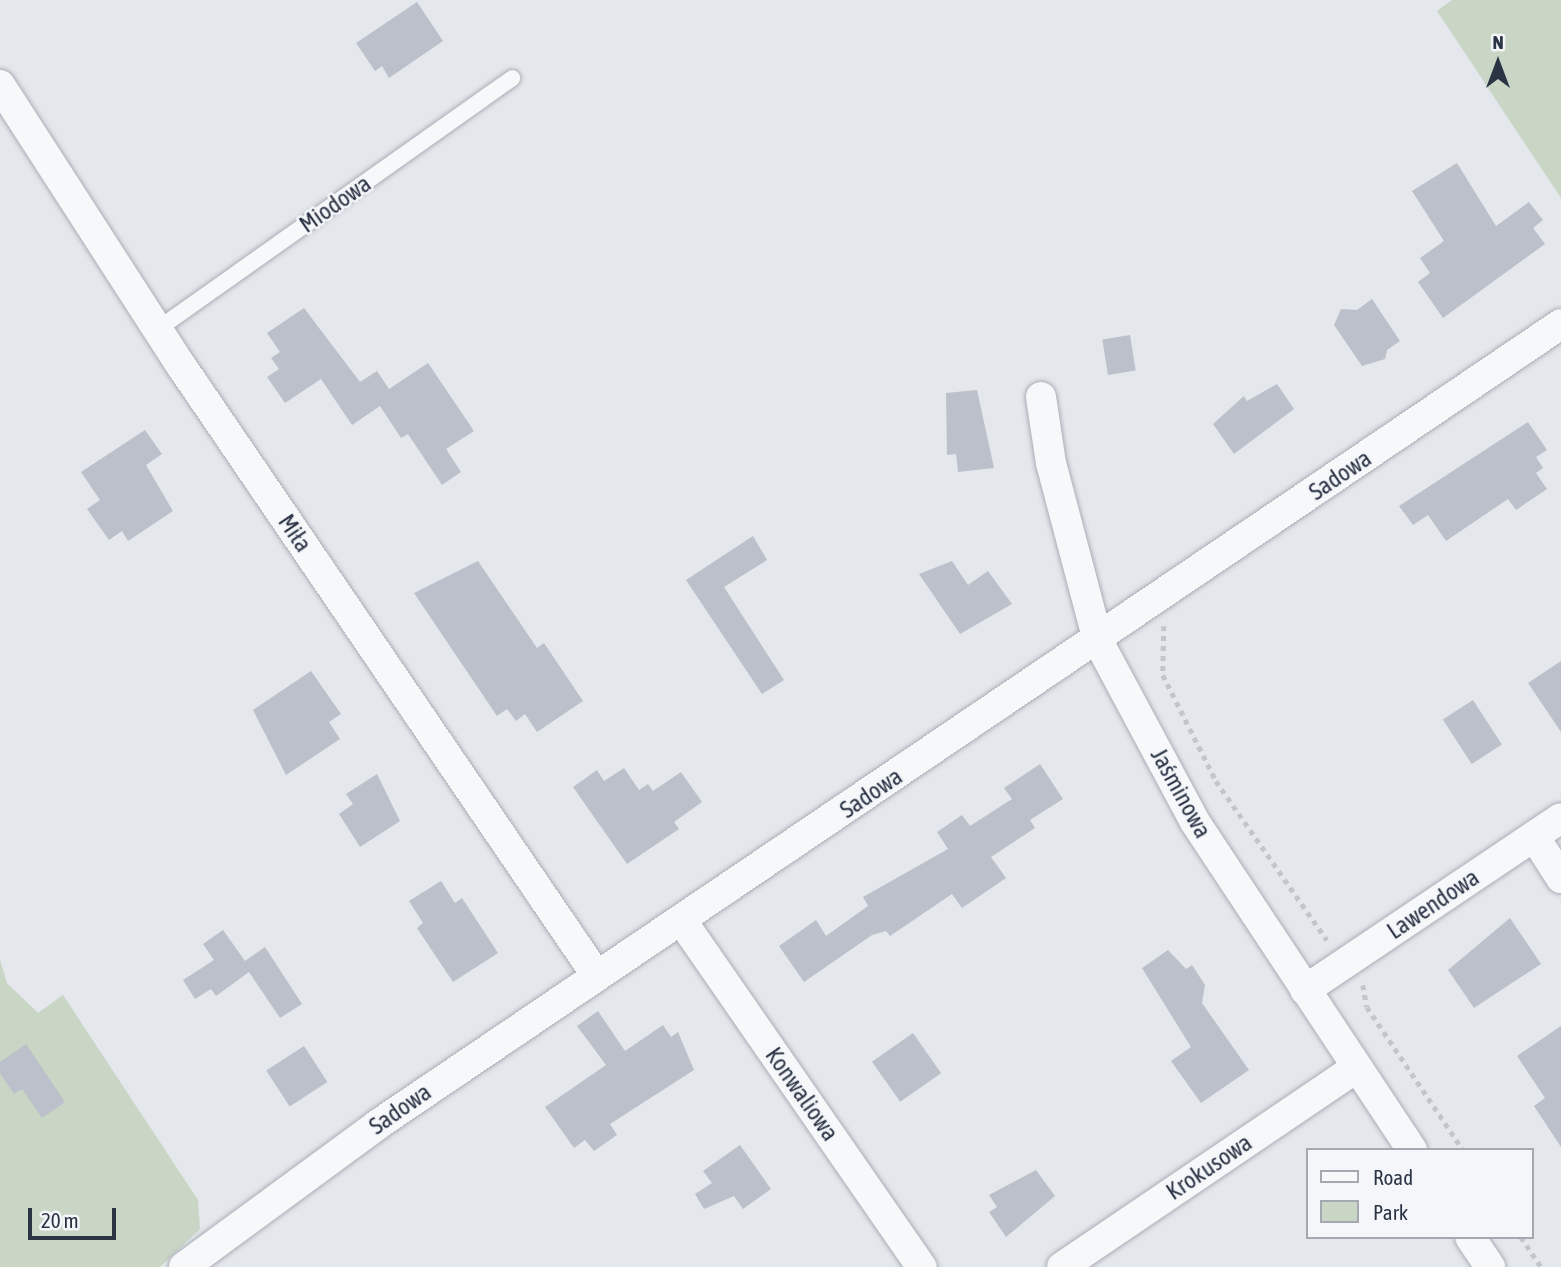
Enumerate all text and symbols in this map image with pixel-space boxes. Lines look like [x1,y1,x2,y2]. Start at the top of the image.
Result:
north arrow [1463,28,1533,98]
text: N [1492,31,1504,53]
street label: Miodowa [294,169,376,239]
street label: Sadowa [1303,444,1377,506]
street label: Miła [272,509,318,557]
street label: Jaśminowa [1145,743,1217,843]
street label: Sadowa [834,762,908,824]
street label: Lawendowa [1382,863,1484,945]
street label: Konwaliowa [759,1042,845,1146]
street label: Sadowa [364,1077,436,1141]
street label: Krokusowa [1161,1128,1257,1206]
legend [1306,1148,1533,1239]
text: Road [1373,1165,1413,1189]
scale bar [32,1194,119,1238]
text: Park [1373,1200,1408,1224]
text: 20 m [41,1208,79,1232]

